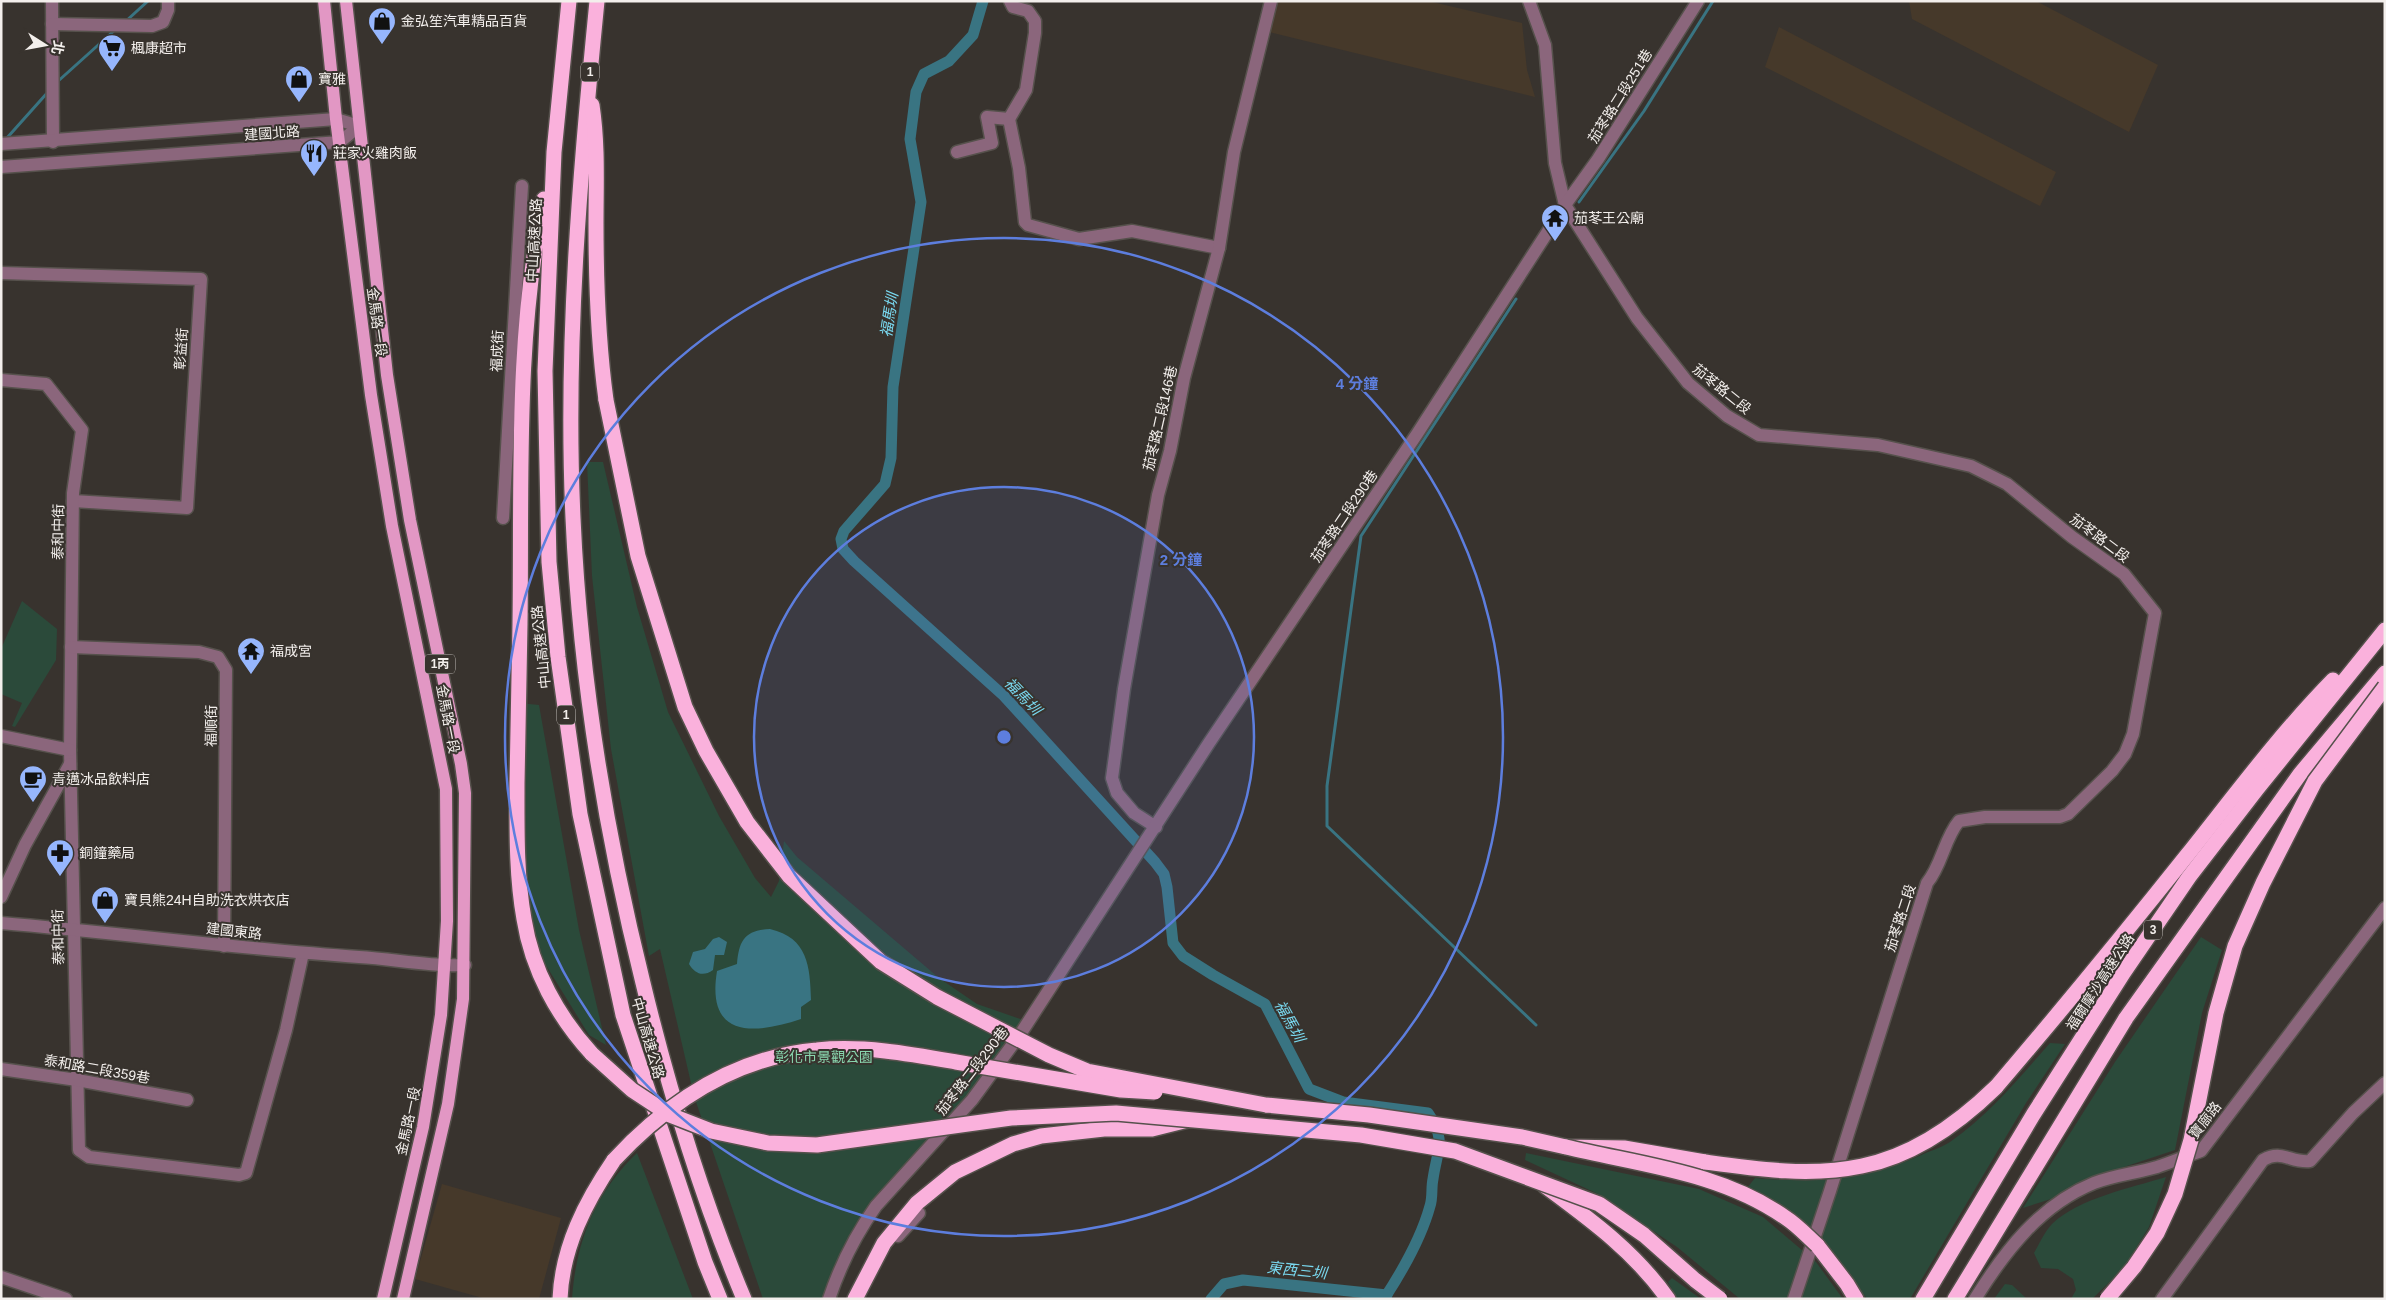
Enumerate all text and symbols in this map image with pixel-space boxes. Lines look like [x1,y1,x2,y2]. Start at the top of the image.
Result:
shop icon: 金弘笙汽車精品百貨 [367,6,397,45]
place label: 金弘笙汽車精品百貨 [401,13,527,29]
north arrow [20,20,70,70]
supermarket icon: 楓康超市 [97,33,127,72]
text: 北 [49,39,67,56]
place label: 楓康超市 [131,40,187,56]
street label: 茄苳路二段251巷 [1585,46,1655,146]
road number: 1 [581,62,599,82]
shop icon: 寶雅 [284,64,314,103]
place label: 寶雅 [318,71,346,87]
street label: 建國北路 [244,123,300,143]
restaurant icon: 莊家火雞肉飯 [299,138,329,177]
place label: 莊家火雞肉飯 [333,145,417,161]
street label: 中山高速公路 [524,198,544,282]
temple icon: 茄苳王公廟 [1540,203,1570,242]
place label: 茄苳王公廟 [1574,210,1644,226]
street label: 金馬路一段 [364,286,390,358]
water label: 福馬圳 [877,289,901,339]
street label: 彰益街 [172,327,190,371]
street label: 福成街 [488,330,506,372]
street label: 茄苳路二段 [1690,361,1754,417]
street label: 茄苳路二段146巷 [1140,364,1180,472]
text: 4 分鐘 [1336,375,1378,392]
street label: 茄苳路二段290巷 [1307,467,1381,565]
street label: 泰和中街 [50,504,66,560]
street label: 茄苳路二段 [2067,511,2133,565]
text: 2 分鐘 [1160,551,1202,568]
street label: 中山高速公路 [529,604,553,690]
temple icon: 福成宮 [236,636,266,675]
place label: 福成宮 [270,643,312,659]
road number: 1丙 [425,654,455,674]
water label: 福馬圳 [1001,674,1046,720]
street label: 金馬路一段 [433,683,463,755]
street label: 福順街 [203,705,219,747]
road number: 1 [557,706,575,724]
centre of rings [995,728,1013,746]
cafe icon: 青邁冰品飲料店 [18,764,48,803]
place label: 青邁冰品飲料店 [52,771,150,787]
pharmacy icon: 銅鐘藥局 [45,838,75,877]
place label: 銅鐘藥局 [79,845,135,861]
street label: 茄苳路二段 [1882,882,1918,954]
shop icon: 寶貝熊24H自助洗衣烘衣店 [90,885,120,924]
place label: 寶貝熊24H自助洗衣烘衣店 [124,892,290,908]
street label: 泰和中街 [50,909,66,965]
street label: 建國東路 [205,920,263,942]
road number: 3 [2144,920,2162,940]
street label: 福爾摩沙高速公路 [2063,931,2137,1033]
street label: 中山高速公路 [629,995,667,1081]
water label: 福馬圳 [1272,997,1309,1047]
street label: 茄苳路二段290巷 [933,1024,1011,1118]
park label: 彰化市景觀公園 [775,1049,873,1065]
street label: 泰和路二段359巷 [43,1052,151,1086]
street label: 金馬路一段 [393,1085,423,1157]
street label: 寶廍路 [2186,1099,2224,1141]
water label: 東西三圳 [1266,1258,1330,1282]

